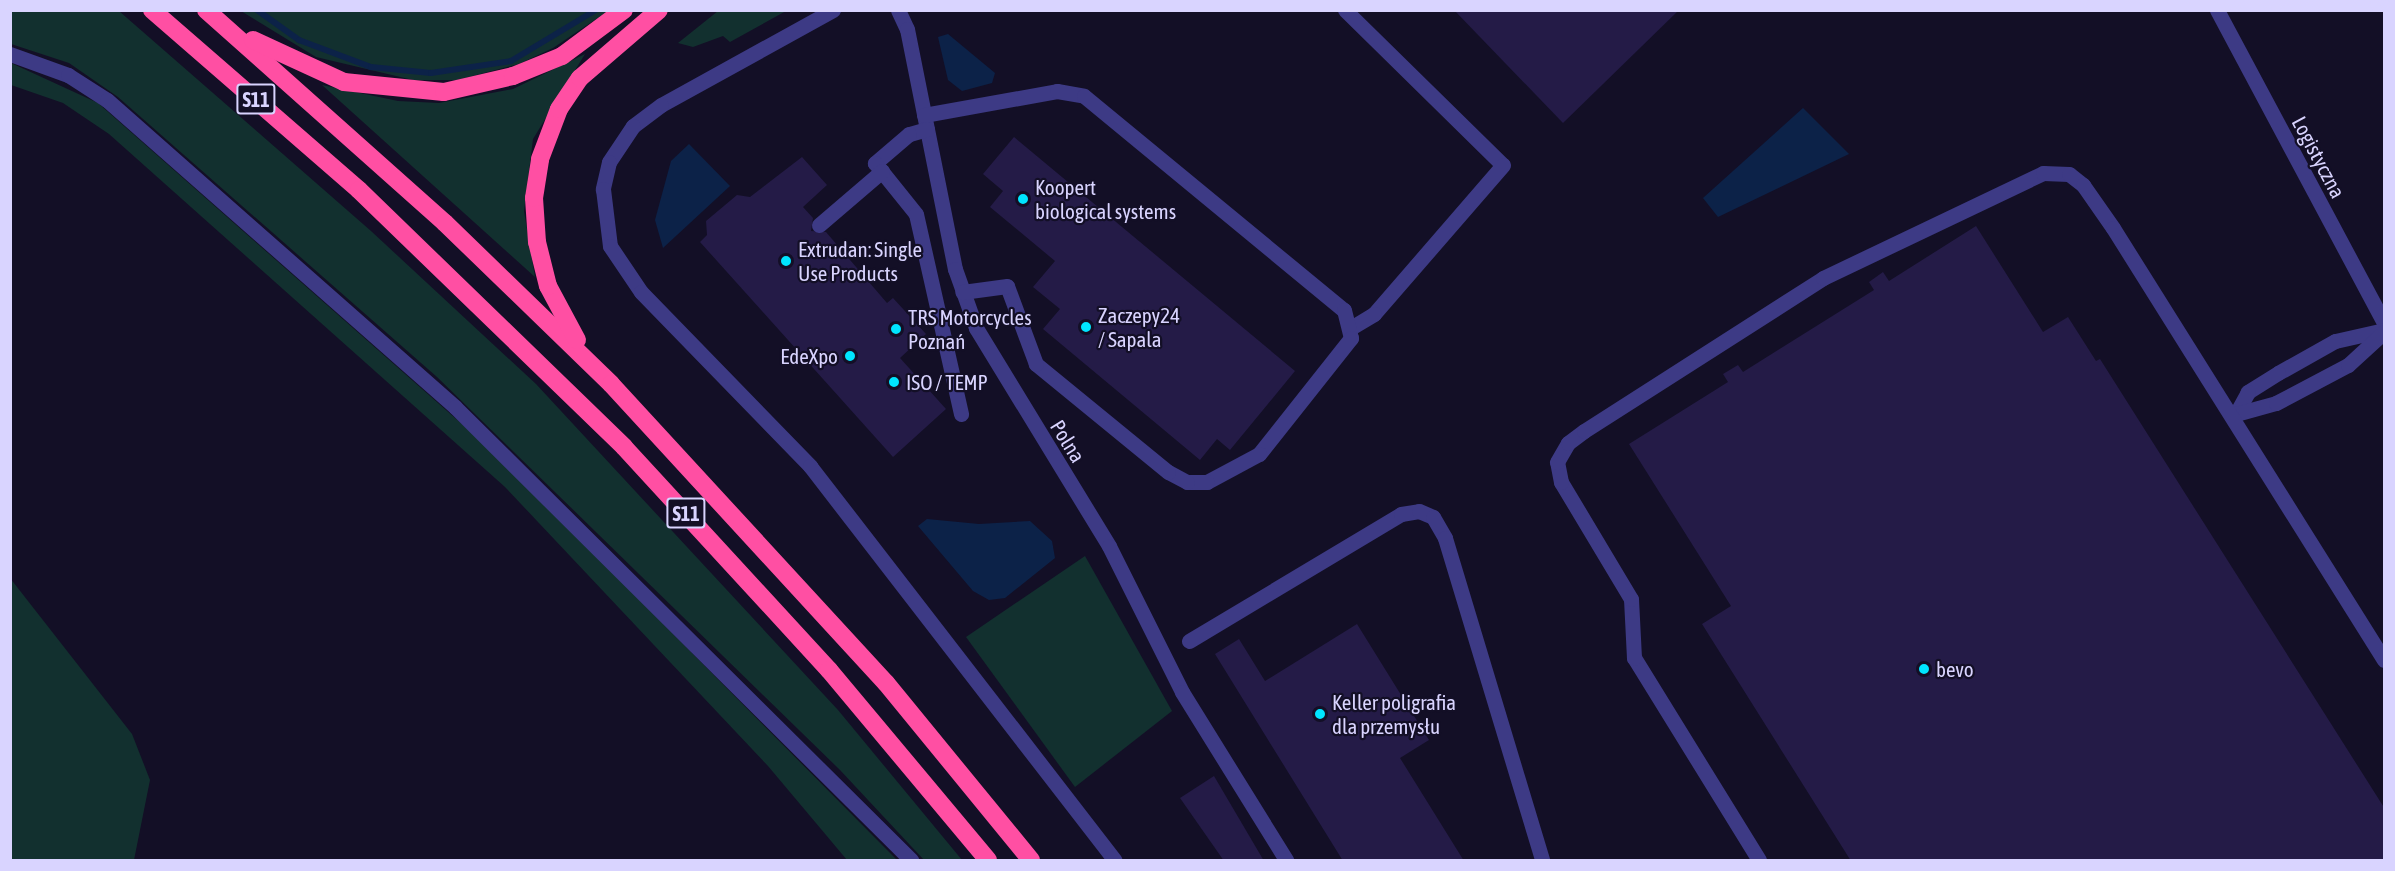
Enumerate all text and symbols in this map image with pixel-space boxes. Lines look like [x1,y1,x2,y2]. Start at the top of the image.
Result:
road number: S11 [235,82,277,116]
street label: Logistyczna [2287,112,2351,202]
place label: Koopert biological systems [1035,174,1176,224]
marker: Koopert biological systems [1016,192,1030,206]
place label: Extrudan: Single Use Products [798,236,922,286]
marker: Extrudan: Single Use Products [779,254,793,268]
place label: Zaczepy24 / Sapala [1098,302,1180,352]
place label: TRS Motorcycles Poznań [908,304,1032,354]
marker: Zaczepy24 / Sapala [1079,320,1093,334]
marker: TRS Motorcycles Poznań [889,322,903,336]
place label: EdeXpo [780,343,838,369]
marker: EdeXpo [843,349,857,363]
place label: ISO / TEMP [906,369,988,395]
marker: ISO / TEMP [887,375,901,389]
street label: Polna [1045,415,1091,467]
road number: S11 [665,496,707,530]
place label: bevo [1936,656,1974,682]
marker: bevo [1917,662,1931,676]
place label: Keller poligrafia dla przemysłu [1332,689,1456,739]
marker: Keller poligrafia dla przemysłu [1313,707,1327,721]

